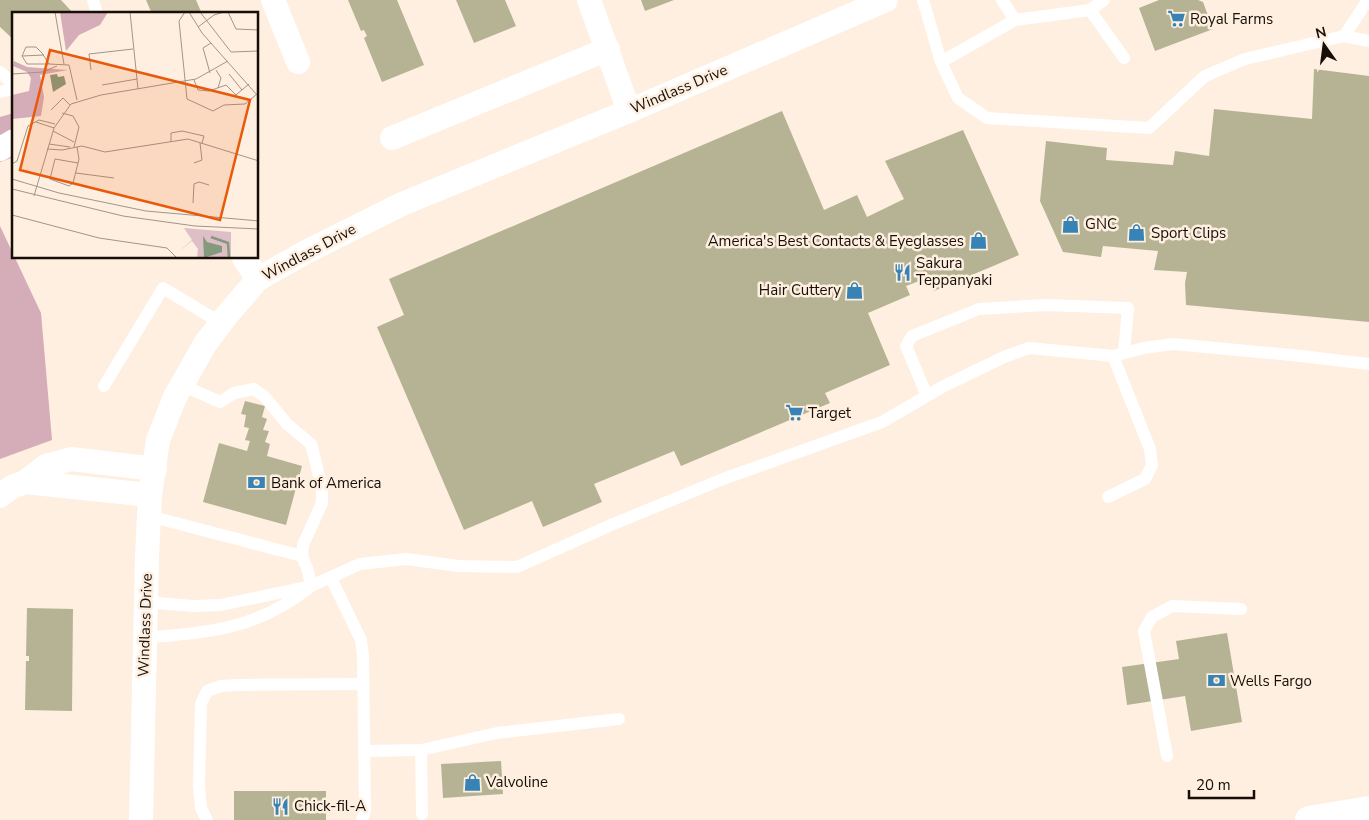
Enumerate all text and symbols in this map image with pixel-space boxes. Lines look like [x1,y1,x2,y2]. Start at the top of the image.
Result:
supermarket icon: Royal Farms [1166,9,1186,29]
place label: Royal Farms [1190,9,1273,29]
inset map [12,12,259,259]
north arrow [1299,20,1349,70]
text: N [1314,22,1328,43]
street label: Windlass Drive [627,60,731,118]
shop icon: GNC [1061,214,1081,234]
place label: GNC [1085,214,1117,234]
street label: Windlass Drive [259,219,359,285]
shop icon: Sport Clips [1127,223,1147,243]
place label: Sport Clips [1151,223,1226,243]
place label: America's Best Contacts & Eyeglasses [708,231,964,251]
shop icon: America's Best Contacts & Eyeglasses [968,231,988,251]
place label: Sakura Teppanyaki [916,253,992,290]
restaurant icon: Sakura Teppanyaki [892,262,912,282]
place label: Hair Cuttery [759,280,841,300]
shop icon: Hair Cuttery [845,280,865,300]
supermarket icon: Target [784,403,804,423]
place label: Target [808,403,852,423]
bank icon: Bank of America [247,473,267,493]
place label: Bank of America [271,473,382,493]
street label: Windlass Drive [133,573,157,677]
bank icon: Wells Fargo [1206,671,1226,691]
place label: Wells Fargo [1230,671,1312,691]
scale bar [1189,768,1254,800]
shop icon: Valvoline [462,772,482,792]
place label: Valvoline [485,772,548,792]
text: 20 m [1196,775,1231,795]
restaurant icon: Chick-fil-A [270,796,290,816]
place label: Chick-fil-A [294,796,366,816]

